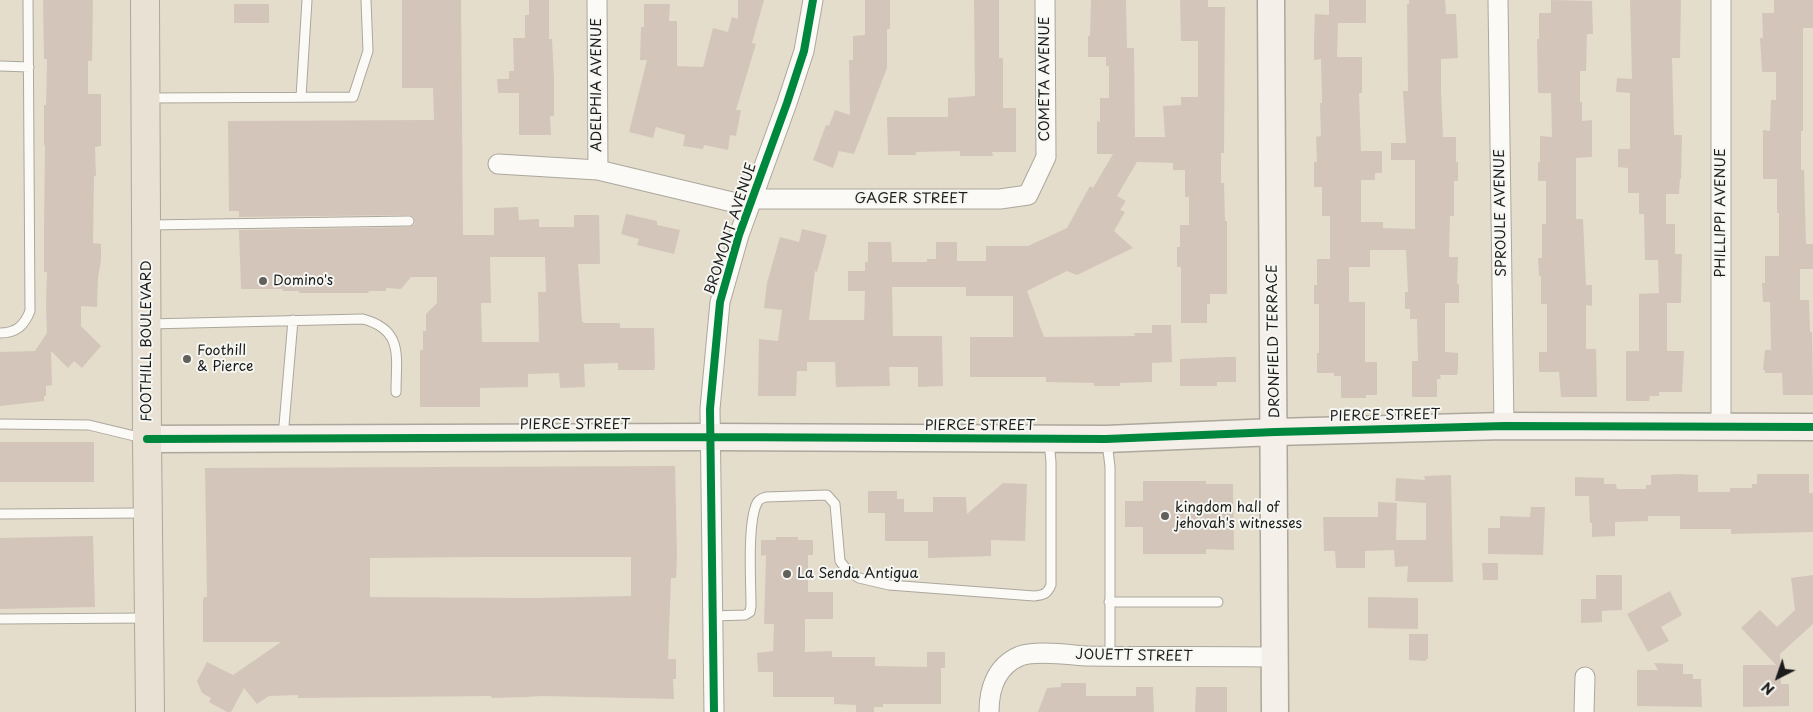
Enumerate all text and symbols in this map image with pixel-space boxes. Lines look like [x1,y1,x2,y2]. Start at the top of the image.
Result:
street label: COMETA AVENUE [1037,16,1053,142]
street label: ADELPHIA AVENUE [589,18,605,152]
street label: PHILLIPPI AVENUE [1713,148,1729,278]
street label: SPROULE AVENUE [1491,149,1511,277]
street label: BROMONT AVENUE [702,161,760,297]
street label: GAGER STREET [854,191,968,207]
street label: FOOTHILL BOULEVARD [139,260,155,422]
street label: DRONFIELD TERRACE [1264,264,1284,418]
place label: Domino's [273,273,333,289]
marker: Domino's [257,275,269,287]
place label: Foothill & Pierce [197,343,254,376]
marker: Foothill & Pierce [181,353,193,365]
street label: PIERCE STREET [1330,407,1440,425]
street label: PIERCE STREET [520,417,630,433]
street label: PIERCE STREET [925,418,1035,434]
place label: kingdom hall of jehovah's witnesses [1175,500,1302,532]
marker: kingdom hall of jehovah's witnesses [1159,510,1171,522]
place label: La Senda Antigua [797,566,918,582]
marker: La Senda Antigua [781,568,793,580]
street label: JOUETT STREET [1075,647,1193,665]
north arrow [1753,652,1803,702]
text: N [1757,677,1779,700]

